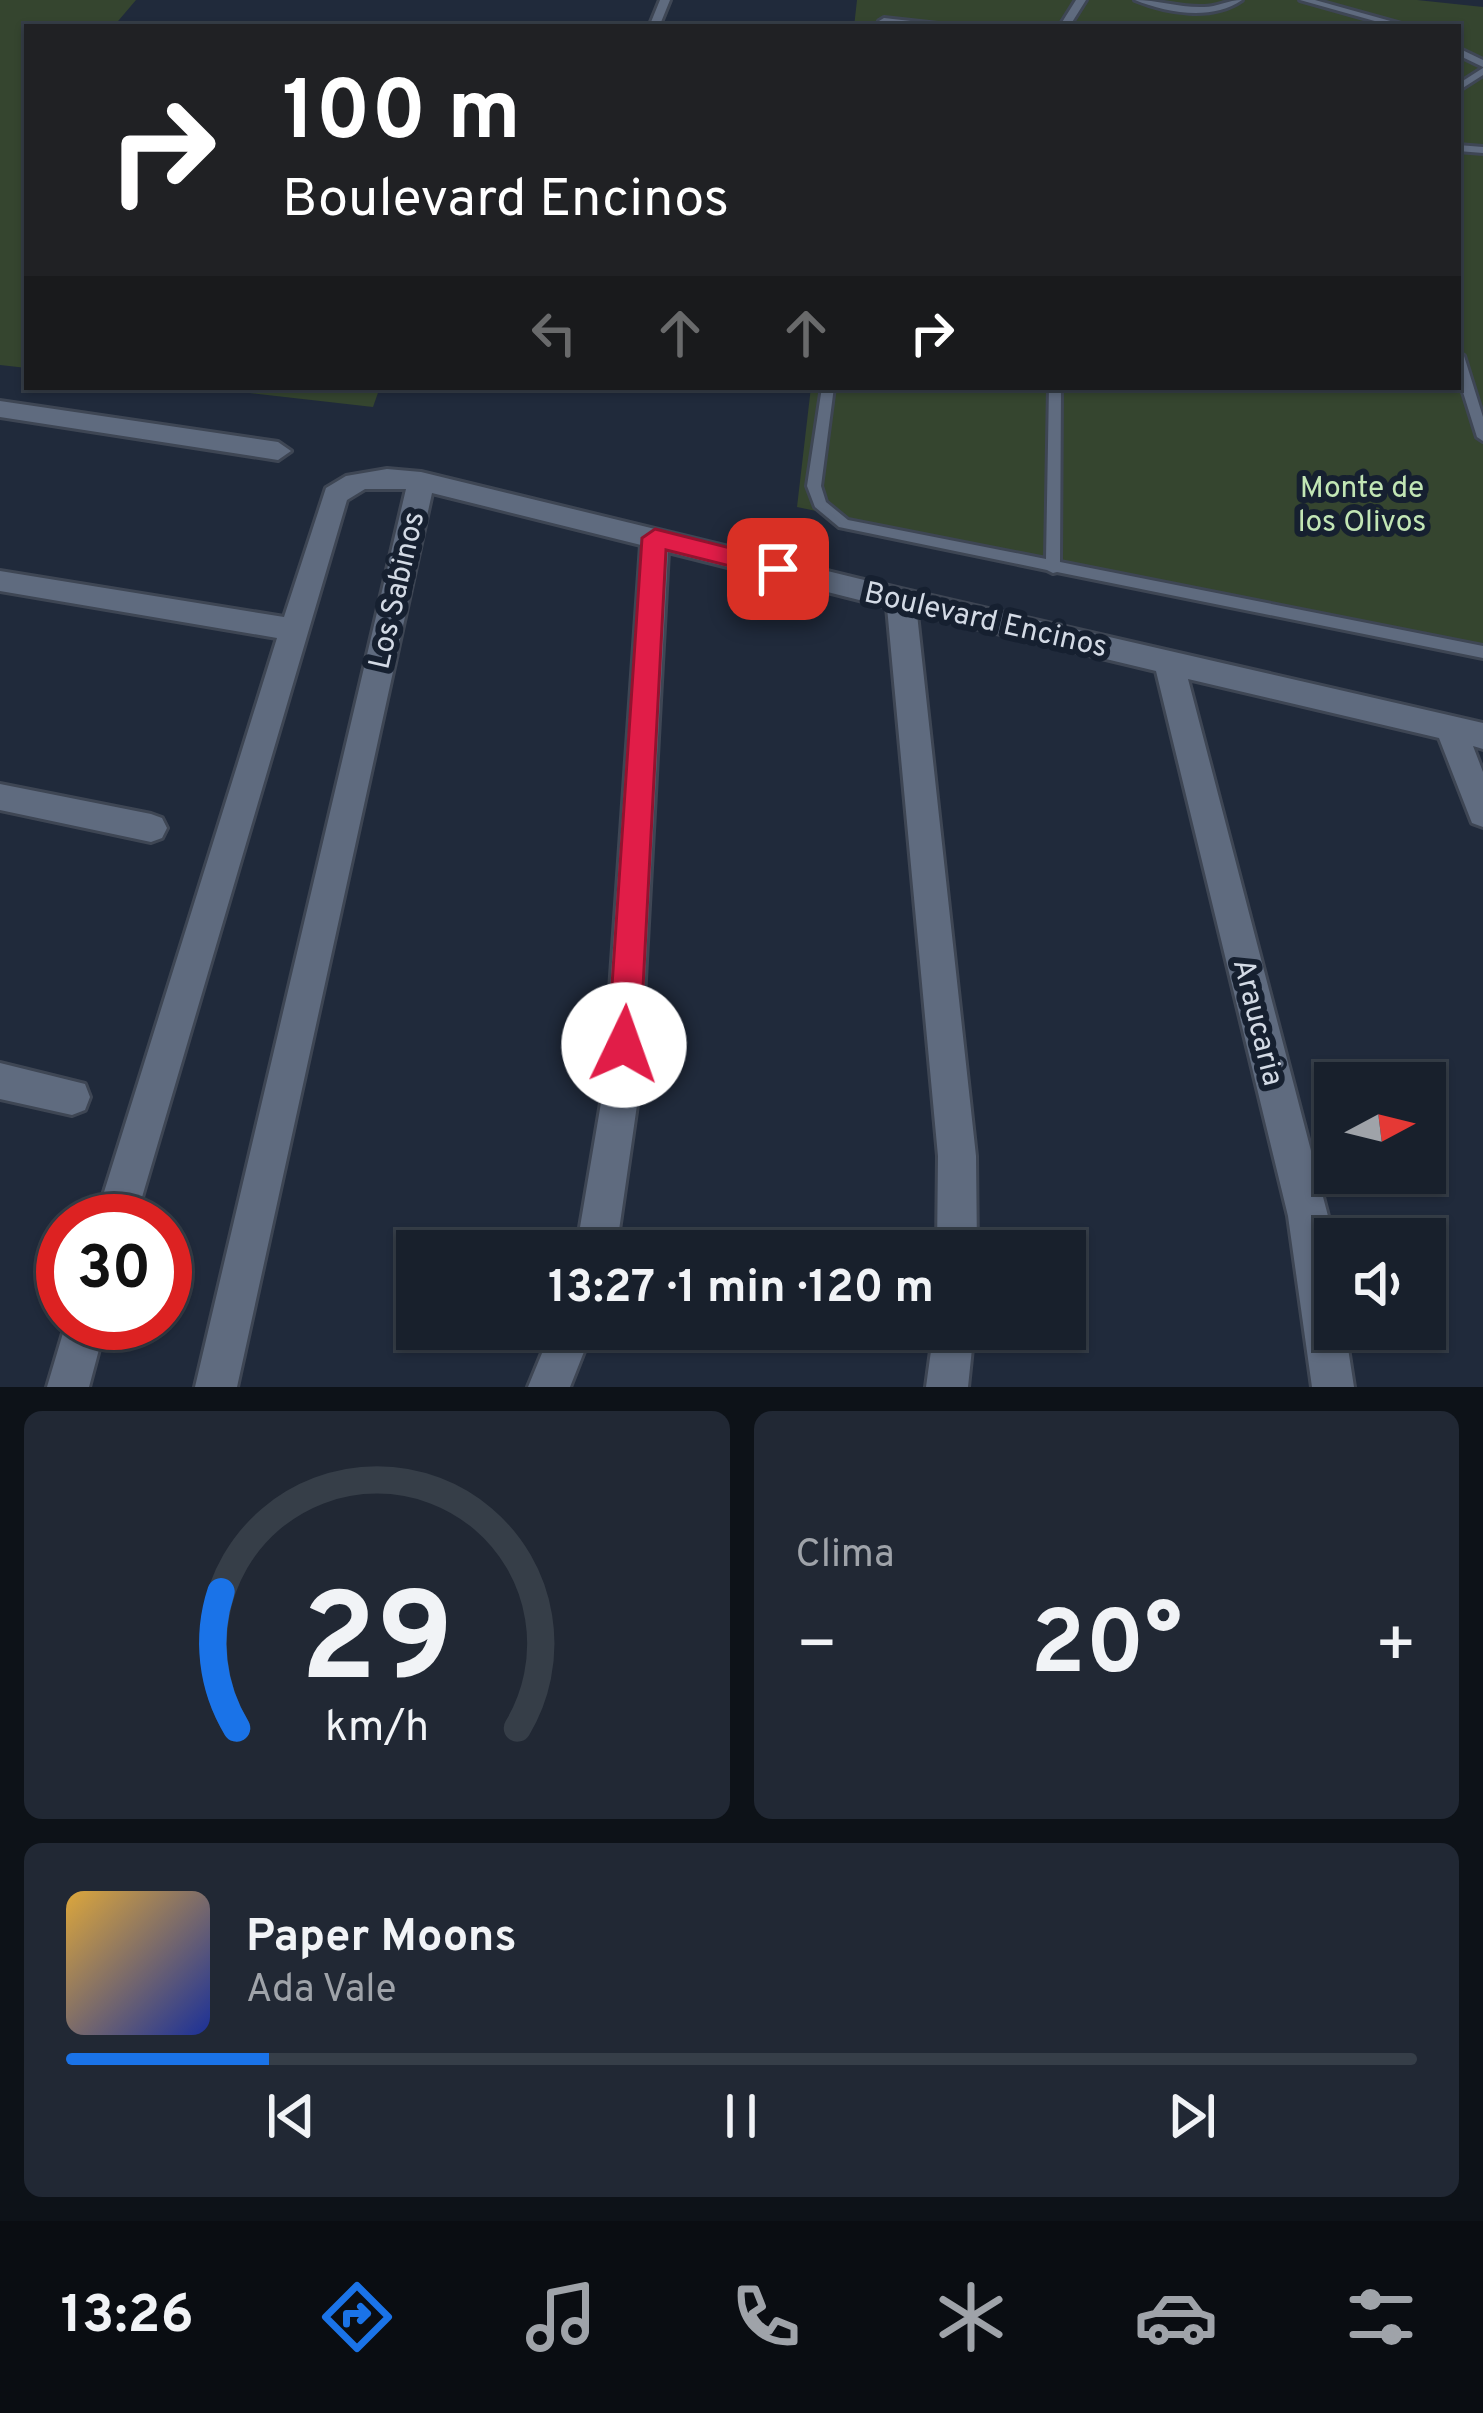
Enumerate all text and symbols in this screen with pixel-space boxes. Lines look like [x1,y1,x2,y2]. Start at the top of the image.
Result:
text: 100 m [282,63,521,169]
icon: right [84,72,240,228]
text: Boulevard Encinos [282,167,729,236]
icon: left [521,300,587,366]
icon: ahead [647,300,713,366]
icon: ahead [773,300,839,366]
icon: right [899,300,965,366]
park label: Monte de los Olivos [1298,471,1426,542]
street label: Los Sabinos [362,508,435,673]
pin [727,518,829,620]
icon: arrive [745,536,811,602]
street label: Boulevard Encinos [860,575,1111,667]
street label: Araucaria [1223,955,1290,1090]
position arrow [561,982,687,1108]
north arrow [1314,1062,1446,1194]
map controls [1314,1062,1446,1350]
speed limit sign: 30 [36,1194,192,1350]
button: sound [1314,1218,1446,1350]
text: 13:27 · 1 min · 120 m [548,1261,934,1318]
text: Clima [796,1532,895,1581]
text: 29 [300,1567,453,1725]
text: 20° [1030,1592,1182,1705]
text: − [796,1607,838,1690]
text: + [1374,1607,1417,1690]
text: km/h [325,1702,429,1756]
text: Paper Moons [246,1910,517,1967]
text: Ada Vale [246,1967,397,2016]
icon: previous [258,2083,324,2149]
icon: pause [708,2083,774,2149]
icon: next [1159,2083,1225,2149]
icon: directions [315,2275,399,2359]
icon: music [519,2275,603,2359]
icon: phone [724,2275,808,2359]
icon: climate [929,2275,1013,2359]
icon: car [1134,2275,1218,2359]
icon: filters [1339,2275,1423,2359]
text: 13:26 [60,2283,194,2352]

